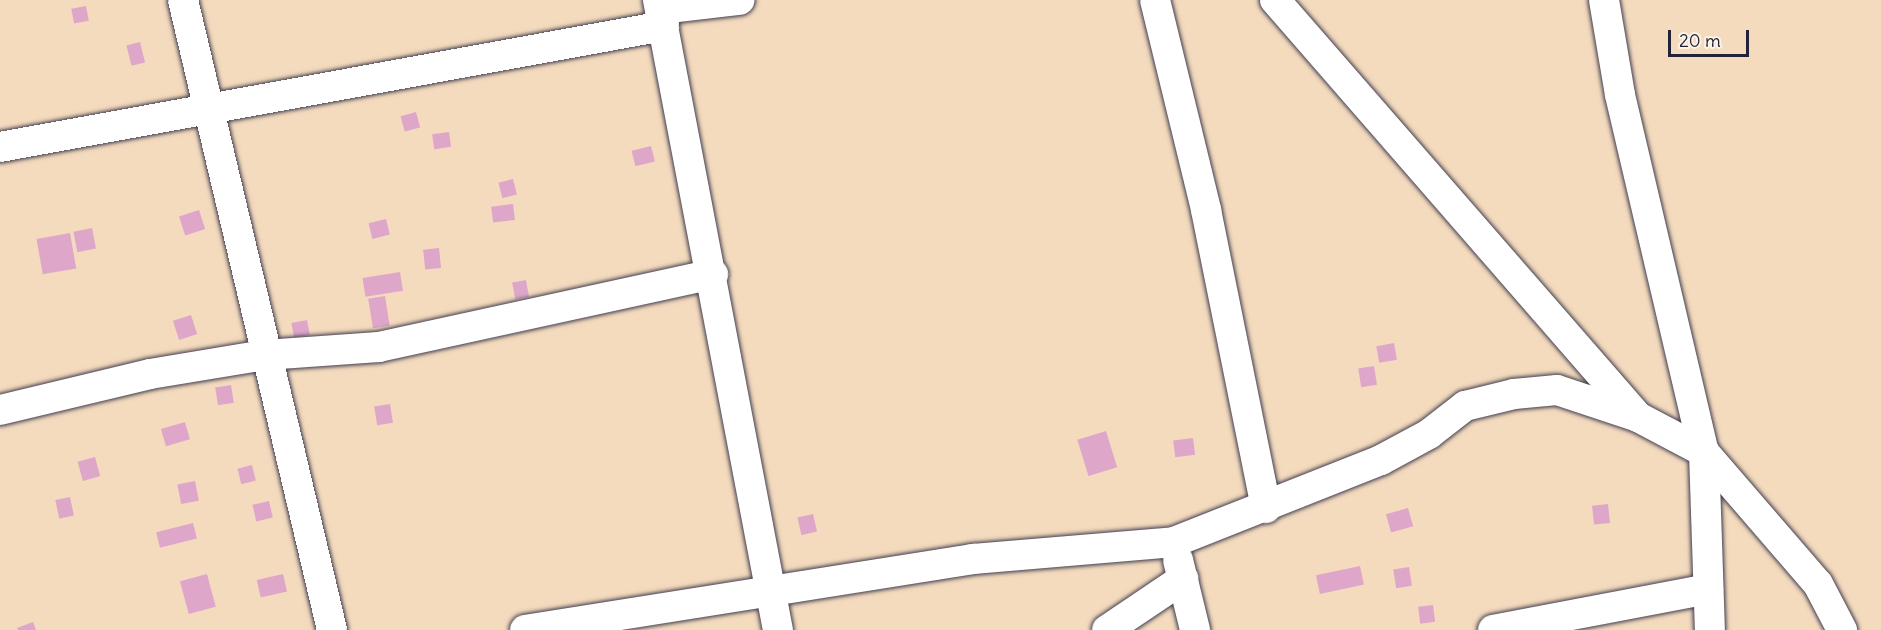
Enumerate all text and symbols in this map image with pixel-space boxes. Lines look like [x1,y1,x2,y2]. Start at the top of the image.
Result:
scale bar [1671,18,1752,56]
text: 20 m [1679,29,1721,52]

